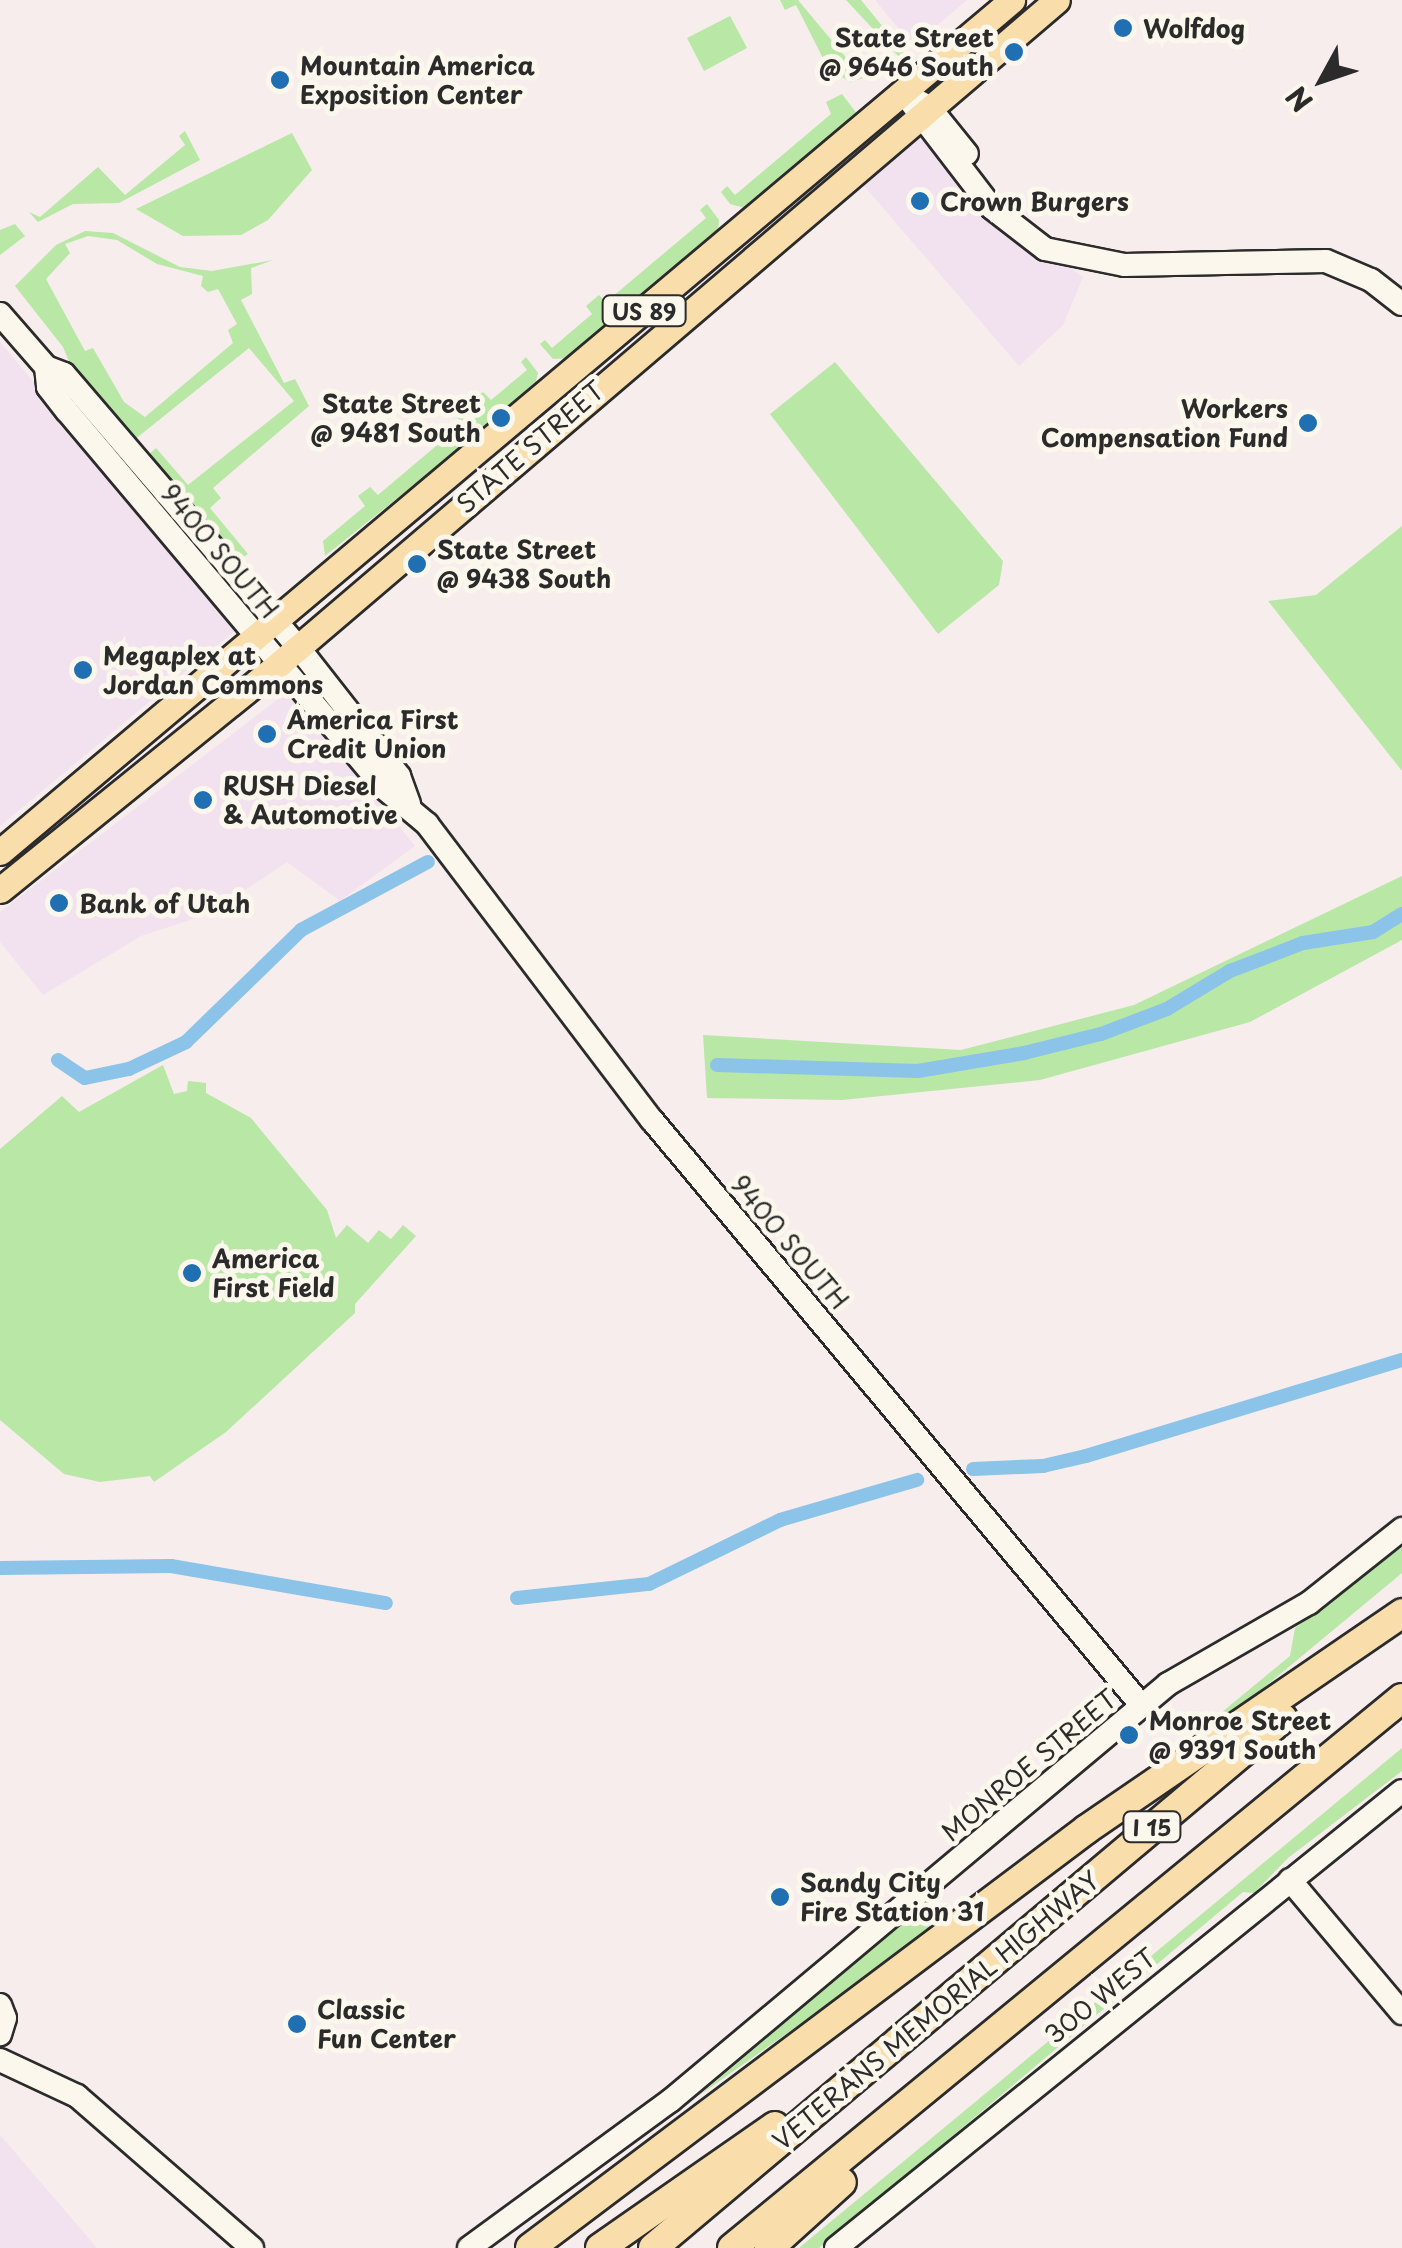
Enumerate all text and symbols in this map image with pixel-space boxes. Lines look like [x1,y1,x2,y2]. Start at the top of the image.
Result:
place label: Wolfdog [1143,13,1245,43]
marker: Wolfdog [1112,17,1134,39]
place label: State Street @ 9646 South [817,23,994,82]
north arrow [1272,30,1372,130]
marker: State Street @ 9646 South [1003,41,1025,63]
place label: Mountain America Exposition Center [300,51,536,110]
marker: Mountain America Exposition Center [269,69,291,91]
text: N [1275,77,1322,122]
place label: Crown Burgers [940,186,1129,216]
marker: Crown Burgers [909,190,931,212]
road number: US 89 [602,294,686,328]
street label: STATE STREET [450,374,610,520]
place label: State Street @ 9481 South [312,389,481,448]
place label: Workers Compensation Fund [1039,394,1288,453]
marker: State Street @ 9481 South [490,407,512,429]
marker: Workers Compensation Fund [1297,412,1319,434]
street label: 9400 SOUTH [155,478,285,624]
place label: State Street @ 9438 South [437,535,612,594]
marker: State Street @ 9438 South [406,553,428,575]
place label: Megaplex at Jordan Commons [103,641,322,700]
marker: Megaplex at Jordan Commons [72,659,94,681]
place label: America First Credit Union [287,705,460,764]
marker: America First Credit Union [256,723,278,745]
place label: RUSH Diesel & Automotive [223,771,398,830]
marker: RUSH Diesel & Automotive [192,789,214,811]
place label: Bank of Utah [79,888,252,918]
marker: Bank of Utah [48,892,70,914]
street label: 9400 SOUTH [725,1169,855,1315]
place label: America First Field [212,1244,335,1303]
marker: America First Field [181,1262,203,1284]
street label: MONROE STREET [934,1682,1124,1848]
place label: Monroe Street @ 9391 South [1149,1706,1332,1765]
marker: Monroe Street @ 9391 South [1118,1724,1140,1746]
road number: I 15 [1122,1810,1182,1844]
street label: VETERANS MEMORIAL HIGHWAY [765,1864,1107,2156]
place label: Sandy City Fire Station 31 [800,1868,986,1927]
marker: Sandy City Fire Station 31 [769,1886,791,1908]
street label: 300 WEST [1038,1942,1162,2050]
place label: Classic Fun Center [317,1995,455,2054]
marker: Classic Fun Center [286,2013,308,2035]

